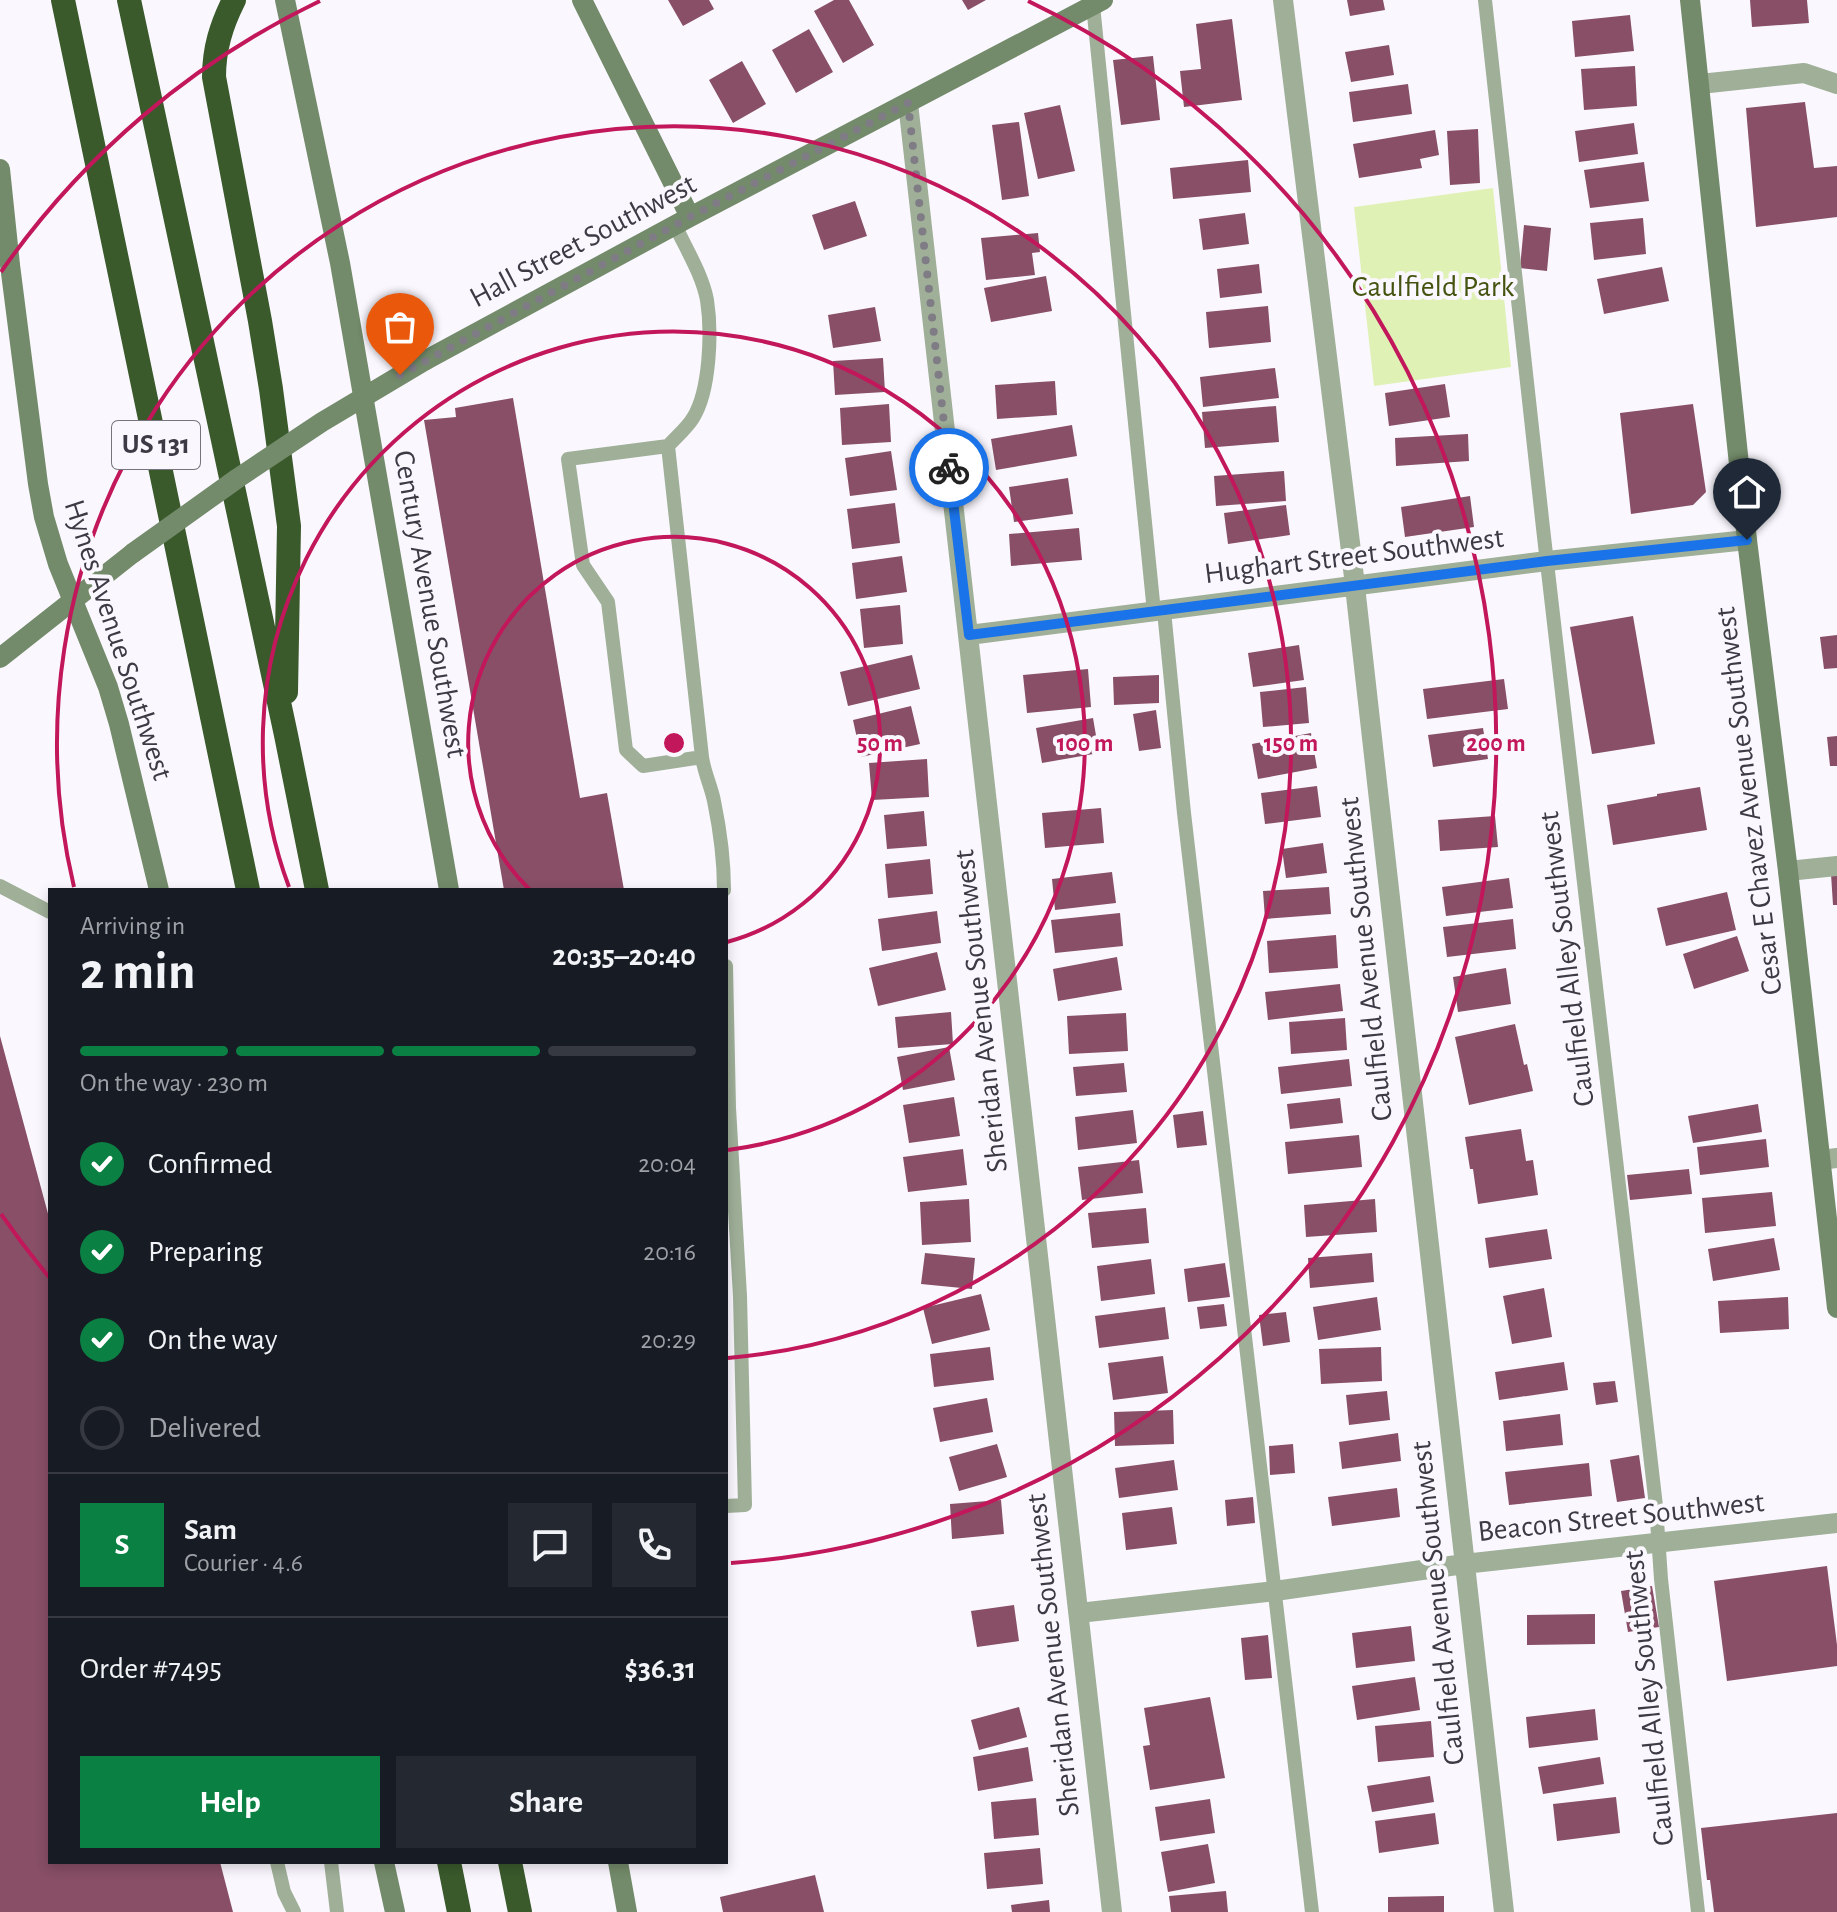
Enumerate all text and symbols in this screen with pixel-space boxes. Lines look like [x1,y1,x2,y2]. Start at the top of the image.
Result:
street label: Hall Street Southwest [465,168,701,313]
park label: Caulfield Park [1352,272,1514,302]
pin [366,293,434,375]
icon: bag [378,305,422,349]
road number: US 131 [112,421,200,469]
courier [909,428,989,508]
icon: bike [927,446,971,490]
street label: Century Avenue Southwest [388,448,472,760]
pin [1713,458,1781,540]
icon: home [1725,470,1769,514]
street label: Hynes Avenue Southwest [59,496,178,784]
street label: Hughart Street Southwest [1203,523,1506,589]
street label: Cesar E Chavez Avenue Southwest [1710,605,1788,997]
centre of rings [660,729,688,757]
text: 50 m [857,732,903,756]
text: 100 m [1057,732,1113,756]
text: 150 m [1264,732,1318,756]
text: 200 m [1466,732,1526,756]
street label: Caulfield Avenue Southwest [1334,795,1398,1122]
street label: Caulfield Alley Southwest [1534,809,1600,1108]
street label: Sheridan Avenue Southwest [949,848,1013,1174]
text: Arriving in [80,913,185,939]
text: 20:35–20:40 [552,941,696,971]
text: 2 min [80,946,195,998]
text: On the way · 230 m [80,1070,268,1096]
icon: check [80,1142,124,1186]
text: Confirmed [148,1149,272,1179]
text: 20:04 [638,1151,696,1177]
icon: check [80,1230,124,1274]
text: Preparing [148,1237,263,1267]
text: 20:16 [643,1239,696,1265]
icon: check [80,1318,124,1362]
text: On the way [148,1325,277,1355]
text: 20:29 [640,1327,696,1353]
text: Delivered [148,1413,261,1443]
street label: Caulfield Avenue Southwest [1406,1439,1470,1766]
street label: Beacon Street Southwest [1476,1487,1766,1547]
street label: Sheridan Avenue Southwest [1021,1492,1085,1818]
button: chat [508,1503,592,1587]
button: phone [612,1503,696,1587]
text: Sam [184,1515,237,1545]
text: S [115,1530,129,1560]
street label: Caulfield Alley Southwest [1619,1548,1679,1847]
text: Courier · 4.6 [184,1550,303,1576]
text: Order #7495 [80,1654,222,1684]
text: $36.31 [624,1654,696,1684]
button: Help [80,1756,380,1848]
button: Share [396,1756,696,1848]

